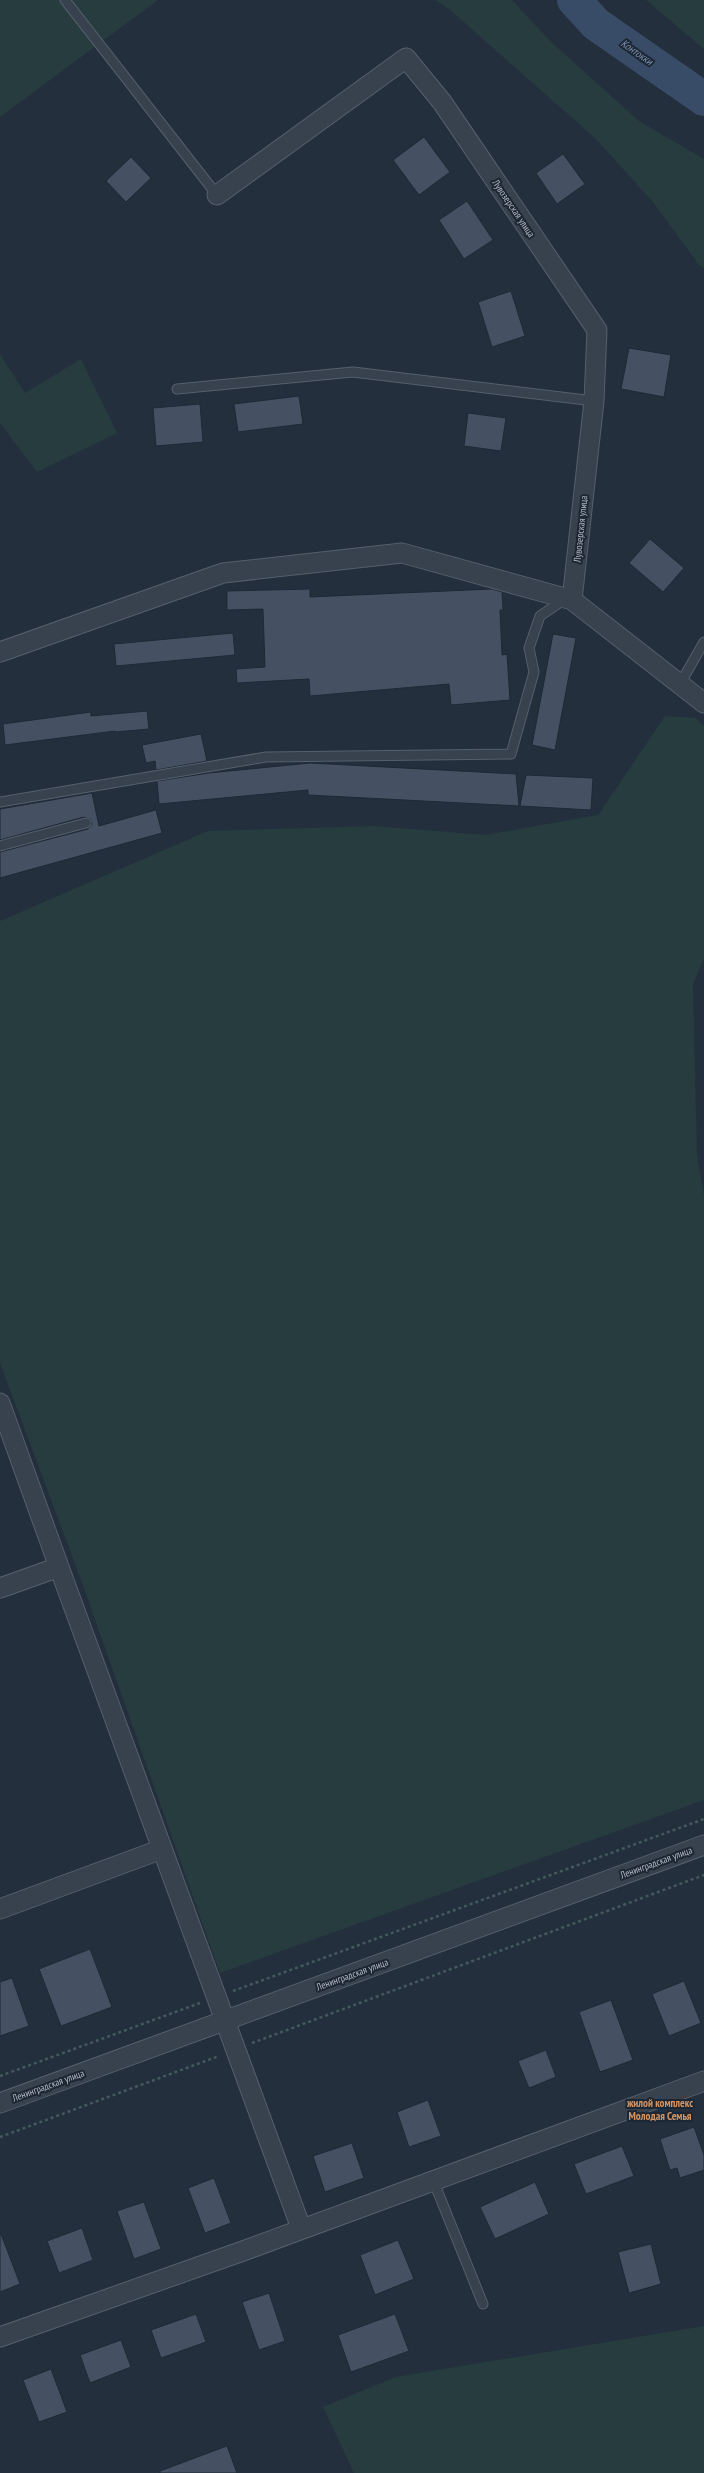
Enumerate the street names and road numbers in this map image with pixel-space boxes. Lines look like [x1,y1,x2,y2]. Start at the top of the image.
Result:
street label: Лувозерская улица [489,176,538,240]
street label: Лувозерская улица [570,495,590,564]
street label: Ленинградская улица [617,1843,694,1882]
street label: Ленинградская улица [313,1955,390,1994]
street label: Ленинградская улица [9,2066,86,2105]

